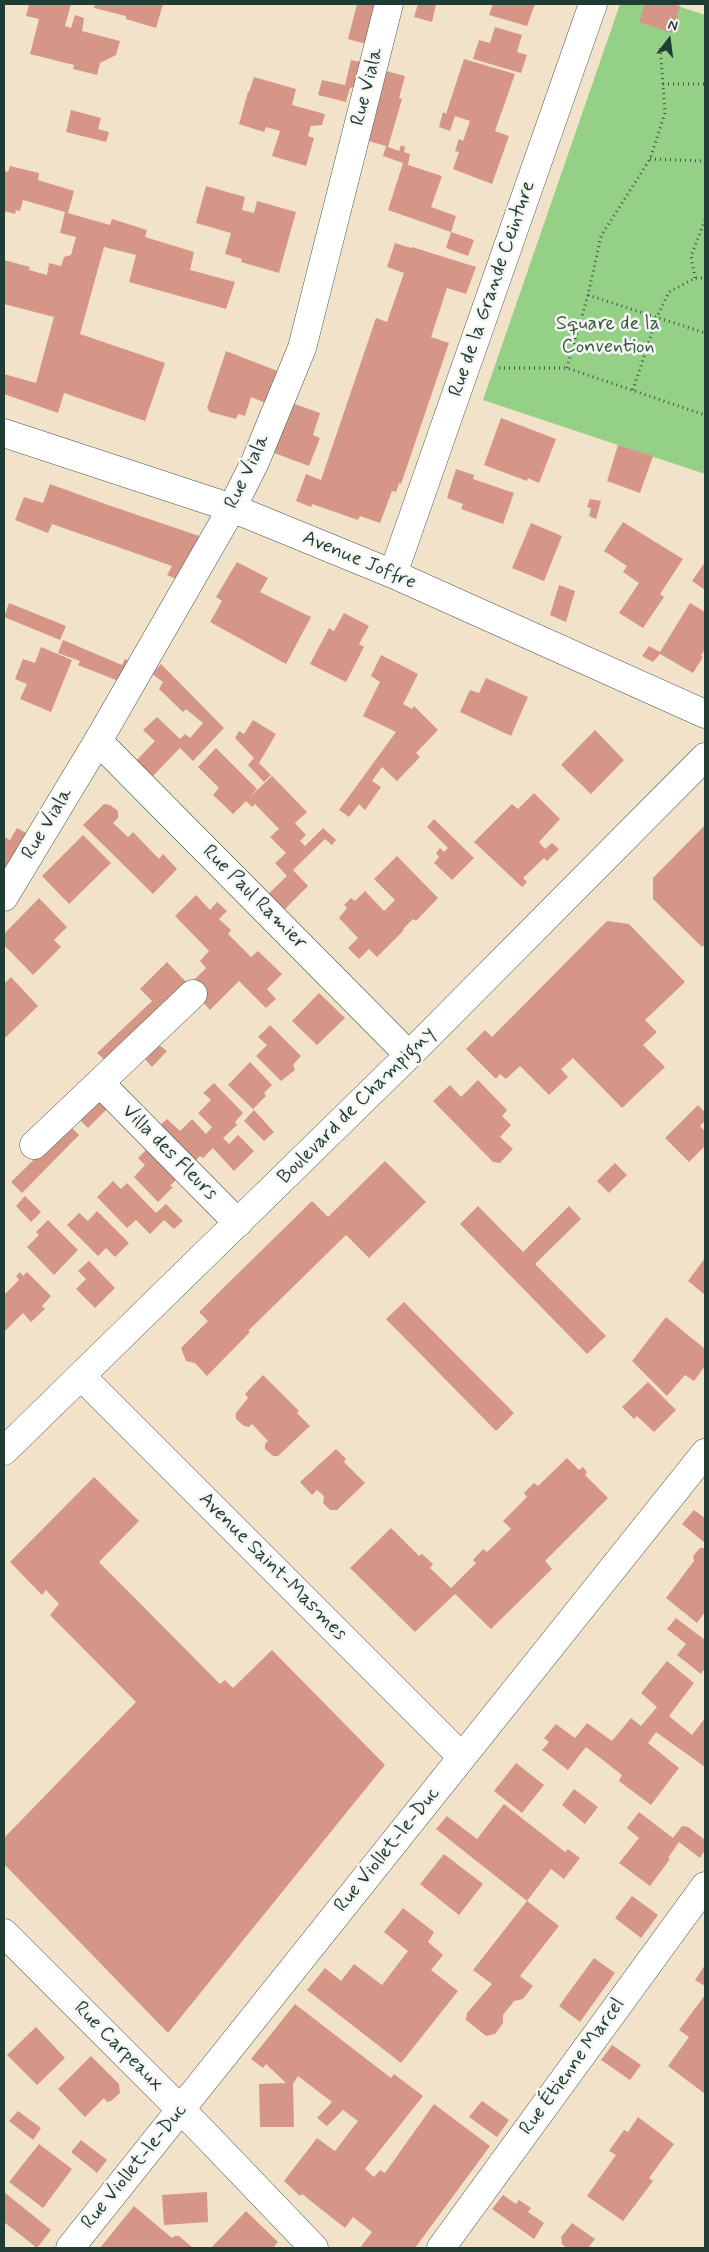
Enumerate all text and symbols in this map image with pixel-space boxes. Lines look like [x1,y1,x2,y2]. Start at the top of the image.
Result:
north arrow [644,15,694,65]
text: N [666,16,680,35]
street label: Rue Viala [347,46,389,128]
street label: Rue de la Grande Ceinture [445,178,541,400]
park label: Square de la Convention [556,313,660,360]
street label: Rue Viala [220,431,276,513]
street label: Avenue Joffre [299,526,419,596]
street label: Rue Viala [17,784,79,864]
street label: Rue Paul Ramier [197,841,311,955]
street label: Boulevard de Champigny [273,1022,441,1190]
street label: Villa des Fleurs [116,1100,222,1206]
street label: Avenue Saint-Masmes [193,1488,351,1646]
street label: Rue Viollet-le-Duc [330,1782,446,1918]
street label: Rue Étienne Marcel [515,1994,631,2140]
street label: Rue Carpeaux [68,1997,168,2097]
street label: Rue Viollet-le-Duc [77,2099,193,2235]

